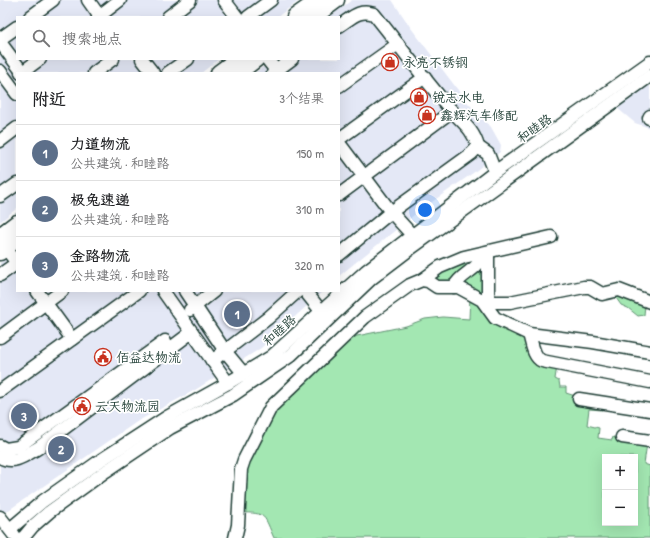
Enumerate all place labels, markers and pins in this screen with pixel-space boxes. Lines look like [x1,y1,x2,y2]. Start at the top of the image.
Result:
shop icon: 永亮不锈钢 [380,52,400,72]
place label: 永亮不锈钢 [403,53,468,71]
shop icon: 锐志水电 [409,87,429,107]
place label: 锐志水电 [432,88,484,106]
shop icon: 鑫辉汽车修配 [417,105,437,125]
place label: 鑫辉汽车修配 [440,106,518,124]
pin: 1 [224,299,250,329]
public building icon: 佰益达物流 [93,347,113,367]
place label: 佰益达物流 [116,348,181,366]
public building icon: 云天物流园 [72,396,92,416]
place label: 云天物流园 [95,397,160,415]
pin: 3 [11,401,37,431]
pin: 2 [48,434,74,464]

